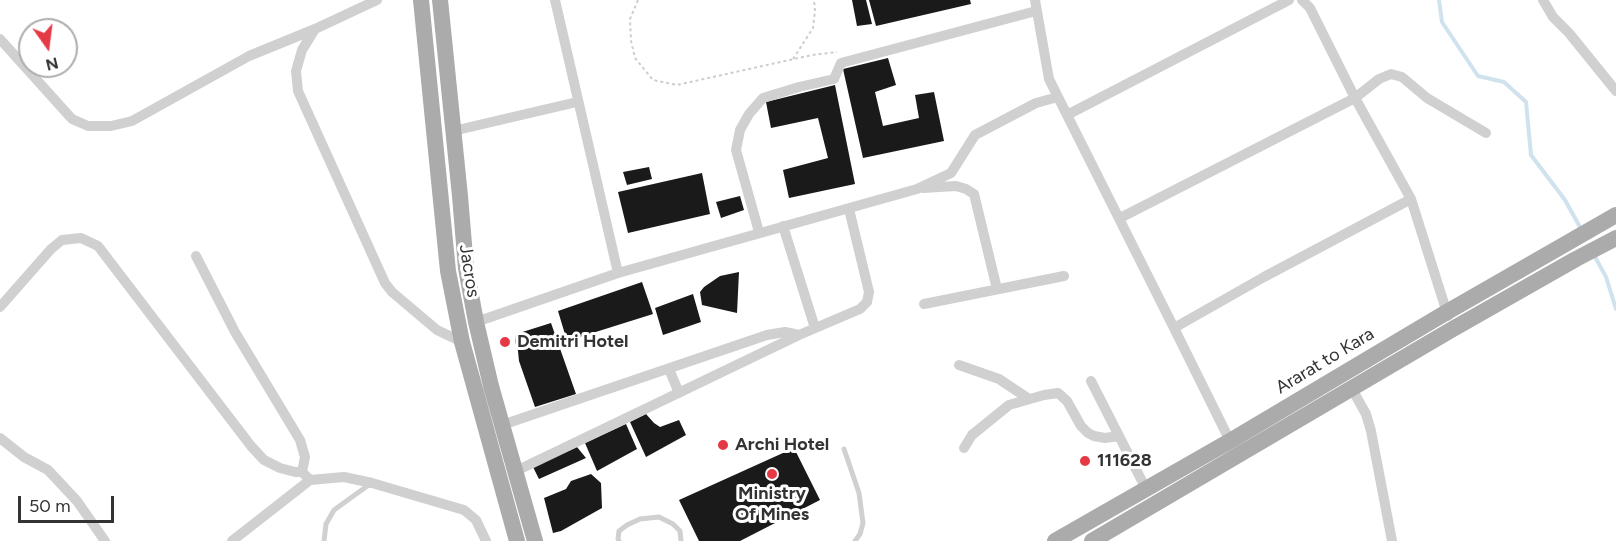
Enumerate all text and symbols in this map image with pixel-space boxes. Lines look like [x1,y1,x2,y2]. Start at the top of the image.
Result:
north arrow [18,18,78,78]
text: N [44,53,60,75]
street label: Jacros [454,243,484,299]
street label: Ararat to Kara [1272,323,1378,399]
place label: Demitri Hotel [517,331,628,353]
marker: Demitri Hotel [498,335,512,349]
place label: Archi Hotel [735,434,829,456]
marker: Archi Hotel [716,438,730,452]
place label: 111628 [1097,450,1152,472]
marker: 111628 [1078,454,1092,468]
marker: Ministry Of Mines [765,467,779,481]
place label: Ministry Of Mines [735,483,809,526]
scale bar [21,484,117,522]
text: 50 m [29,495,71,517]

